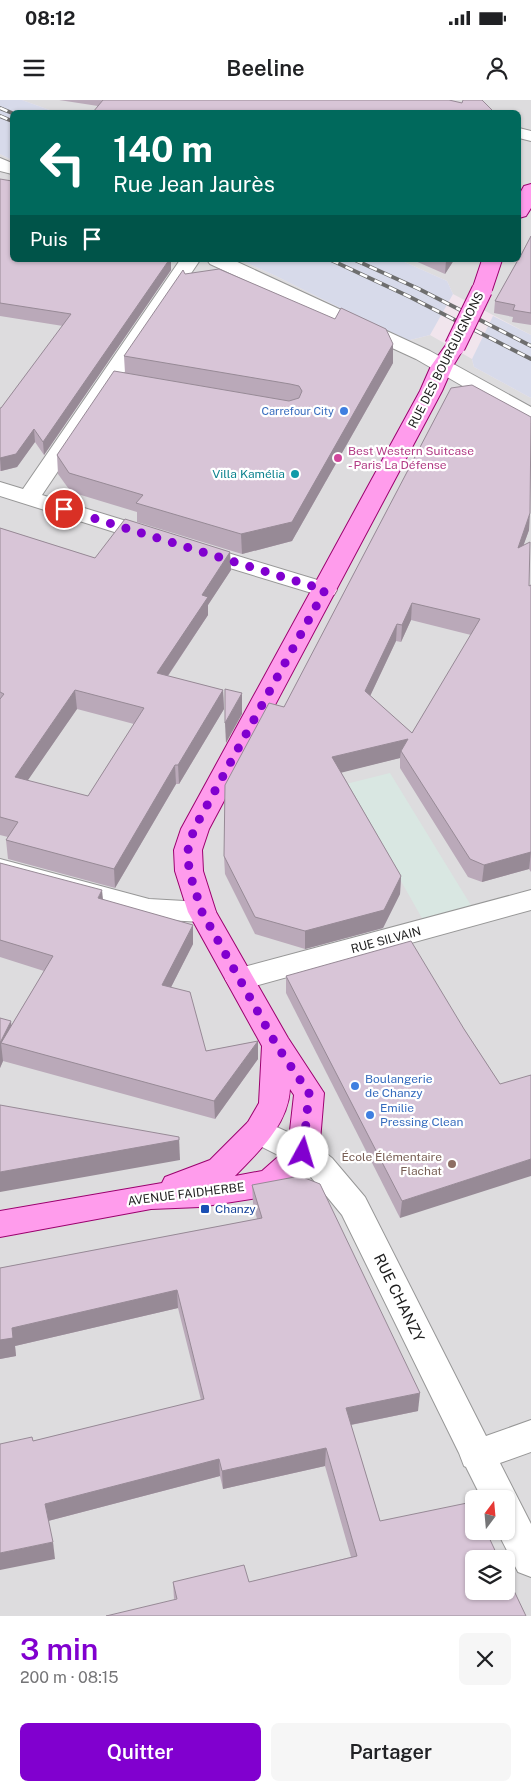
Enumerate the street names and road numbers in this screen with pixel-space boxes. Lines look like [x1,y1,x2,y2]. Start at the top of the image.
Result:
street label: RUE DES BOURGUIGNONS [406,290,486,430]
street label: RUE SILVAIN [349,924,423,956]
street label: AVENUE FAIDHERBE [127,1180,245,1208]
street label: RUE CHANZY [371,1251,428,1345]

